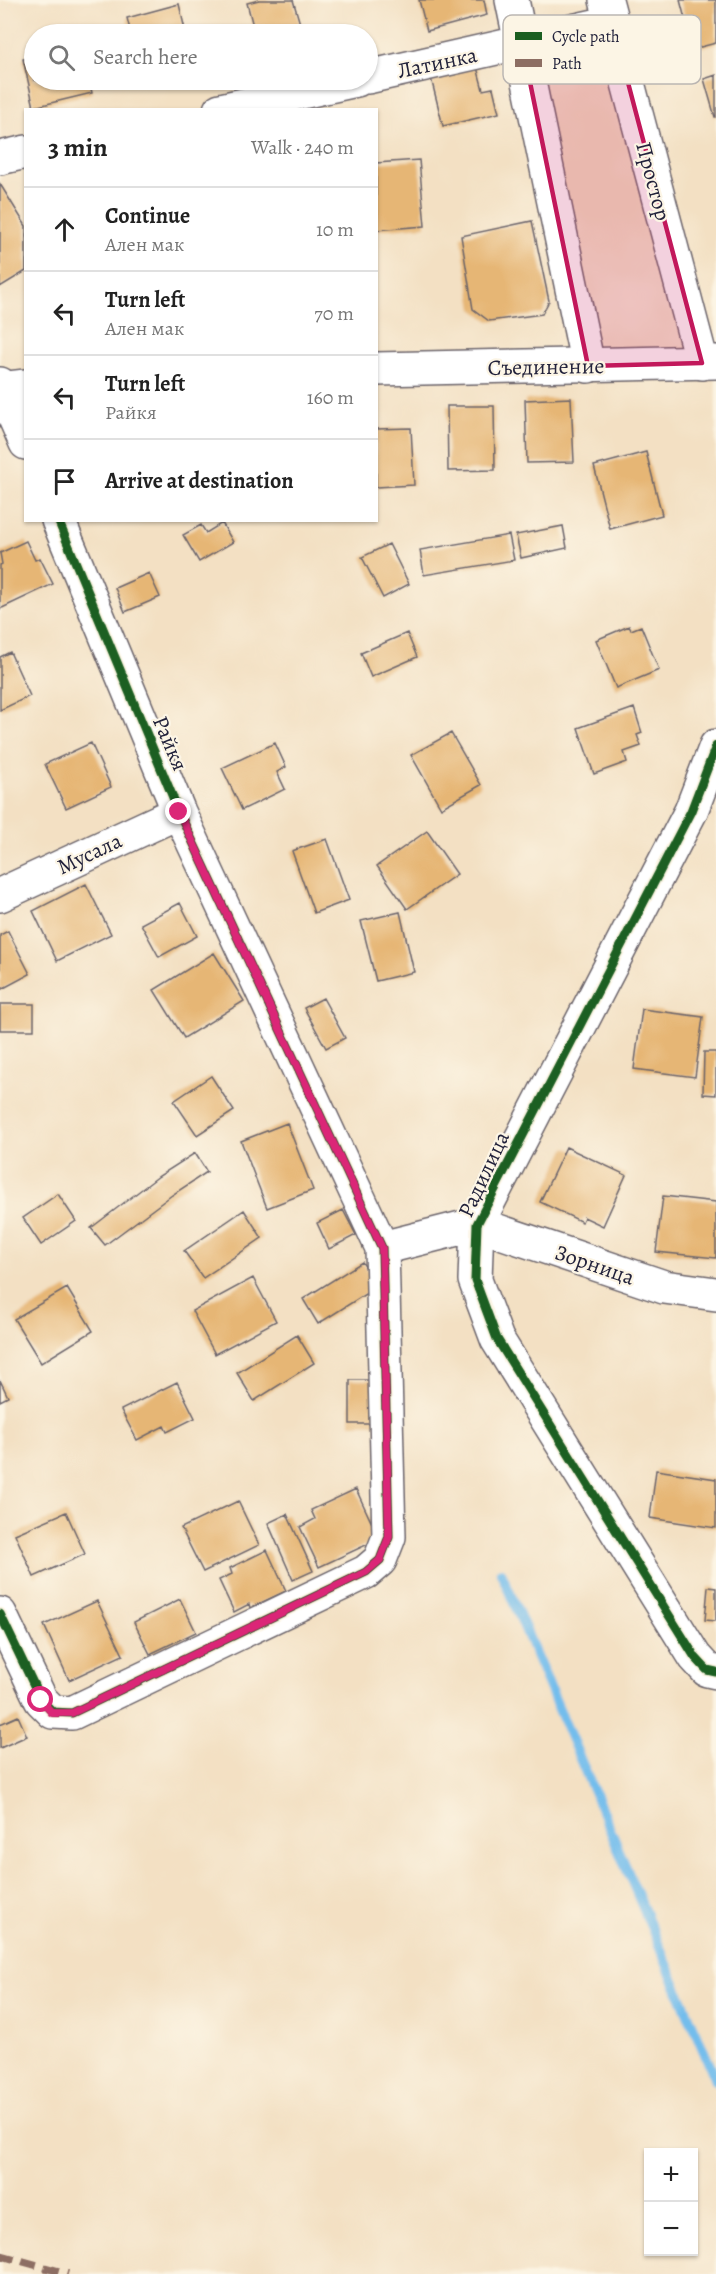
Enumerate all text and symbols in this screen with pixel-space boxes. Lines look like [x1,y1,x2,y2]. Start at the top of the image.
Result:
legend [503,15,701,84]
search box [24,24,378,90]
text: Cycle path [552,26,620,48]
street label: Латинка [395,40,481,86]
icon: search [45,41,78,74]
text: Search here [93,42,198,72]
text: Path [552,53,582,75]
text: 3 min [48,130,108,165]
text: Walk · 240 m [251,134,354,161]
street label: Простор [628,139,678,224]
text: Continue [105,201,190,231]
icon: ahead [48,213,81,246]
text: 10 m [316,216,354,243]
text: Ален мак [105,231,184,258]
text: Turn left [105,285,185,315]
icon: left [48,297,81,330]
text: 70 m [314,300,354,327]
text: Ален мак [105,315,184,342]
street label: Съединение [487,351,605,383]
text: Turn left [105,369,185,399]
icon: left [48,381,81,414]
text: 160 m [307,384,354,411]
text: Райкя [105,399,157,426]
icon: arrive [48,465,81,498]
text: Arrive at destination [105,466,294,496]
street label: Райкя [145,711,195,775]
route end [165,798,191,824]
street label: Мусала [52,826,127,882]
street label: Радилица [451,1126,517,1222]
street label: Зорница [551,1237,639,1293]
route start [27,1686,53,1712]
map controls [644,2148,698,2256]
button: + [644,2148,698,2202]
button: − [644,2202,698,2256]

